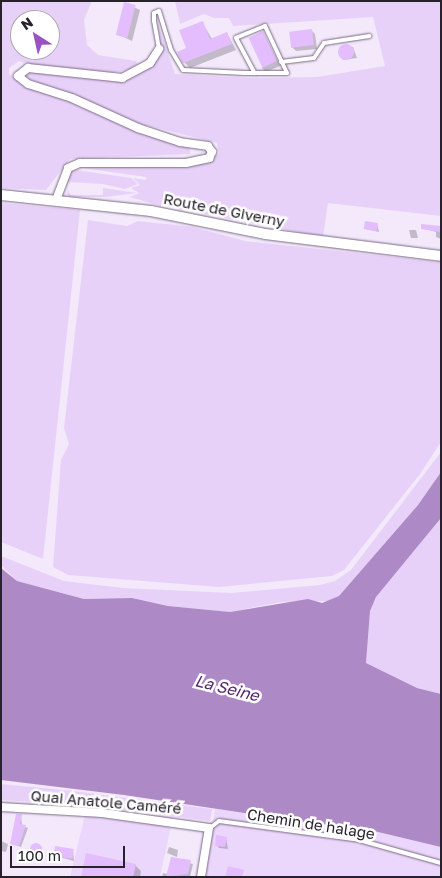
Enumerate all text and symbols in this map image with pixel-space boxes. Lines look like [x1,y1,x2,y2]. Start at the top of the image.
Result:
north arrow [10,10,60,60]
text: N [17,13,36,33]
street label: Route de Giverny [162,189,286,231]
water label: La Seine [193,671,261,705]
street label: Quai Anatole Caméré [30,786,182,818]
street label: Chemin de halage [246,805,376,843]
scale bar [12,836,128,868]
text: 100 m [18,846,61,864]

